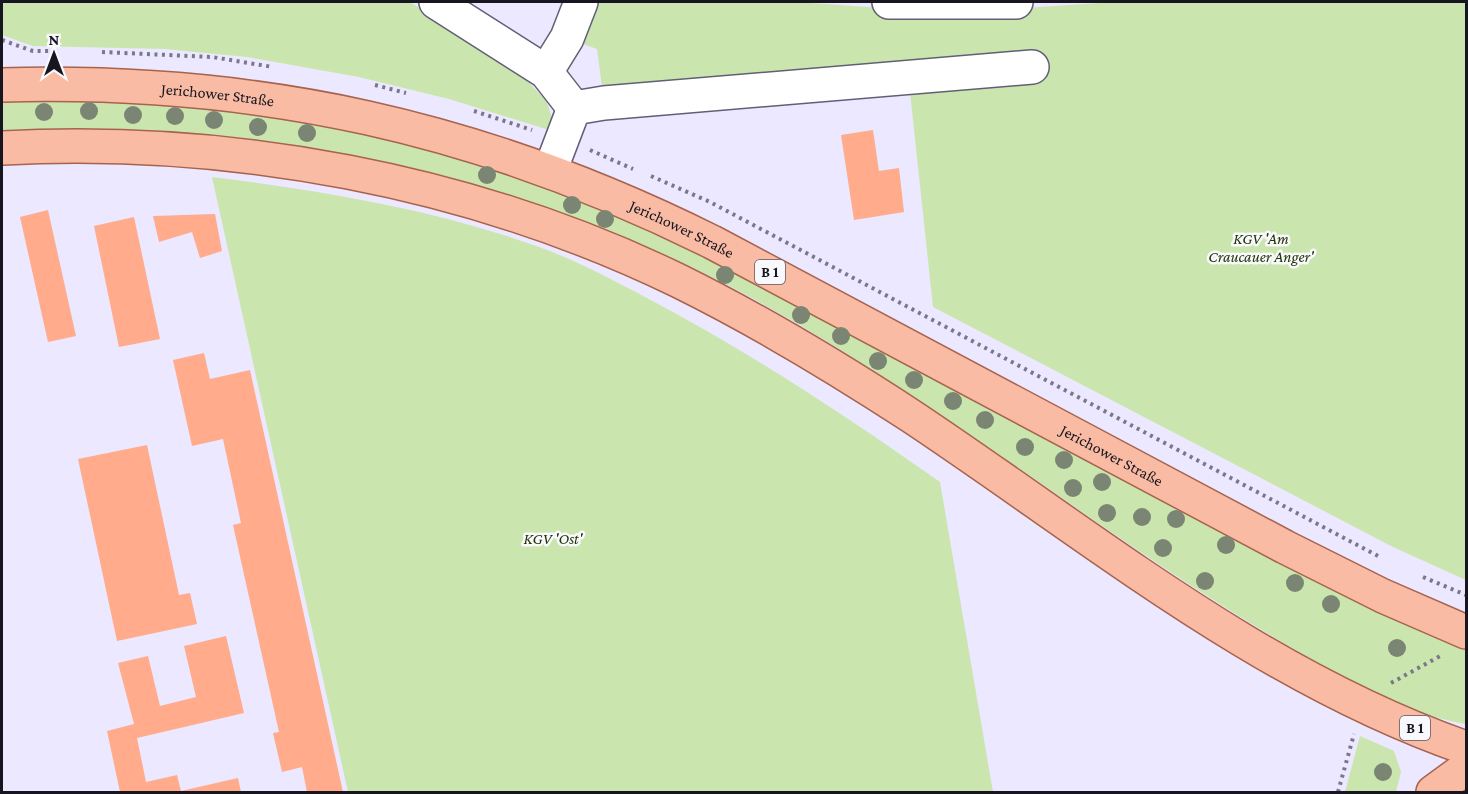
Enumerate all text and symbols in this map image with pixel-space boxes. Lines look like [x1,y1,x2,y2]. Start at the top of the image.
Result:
north arrow [24,24,84,84]
text: N [49,31,60,48]
street label: Jerichower Straße [158,80,275,109]
street label: Jerichower Straße [625,196,737,261]
park label: KGV 'Am Craucauer Anger' [1208,230,1315,266]
road number: B 1 [755,260,785,284]
street label: Jerichower Straße [1055,420,1166,489]
park label: KGV 'Ost' [524,530,584,547]
road number: B 1 [1400,716,1430,740]

